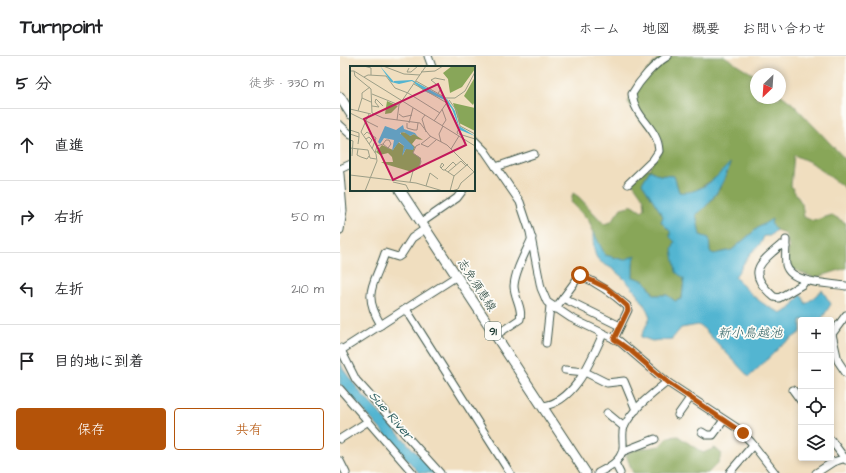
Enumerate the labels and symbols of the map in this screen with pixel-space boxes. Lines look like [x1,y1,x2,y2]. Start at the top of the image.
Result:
inset map [350,66,475,191]
north arrow [750,68,786,104]
street label: 志免須恵線 [453,255,500,315]
route start [571,266,589,284]
road number: 91 [485,322,501,340]
water label: 新小鳥越池 [717,324,783,342]
water label: Sue River [365,387,419,445]
route end [734,424,752,442]

